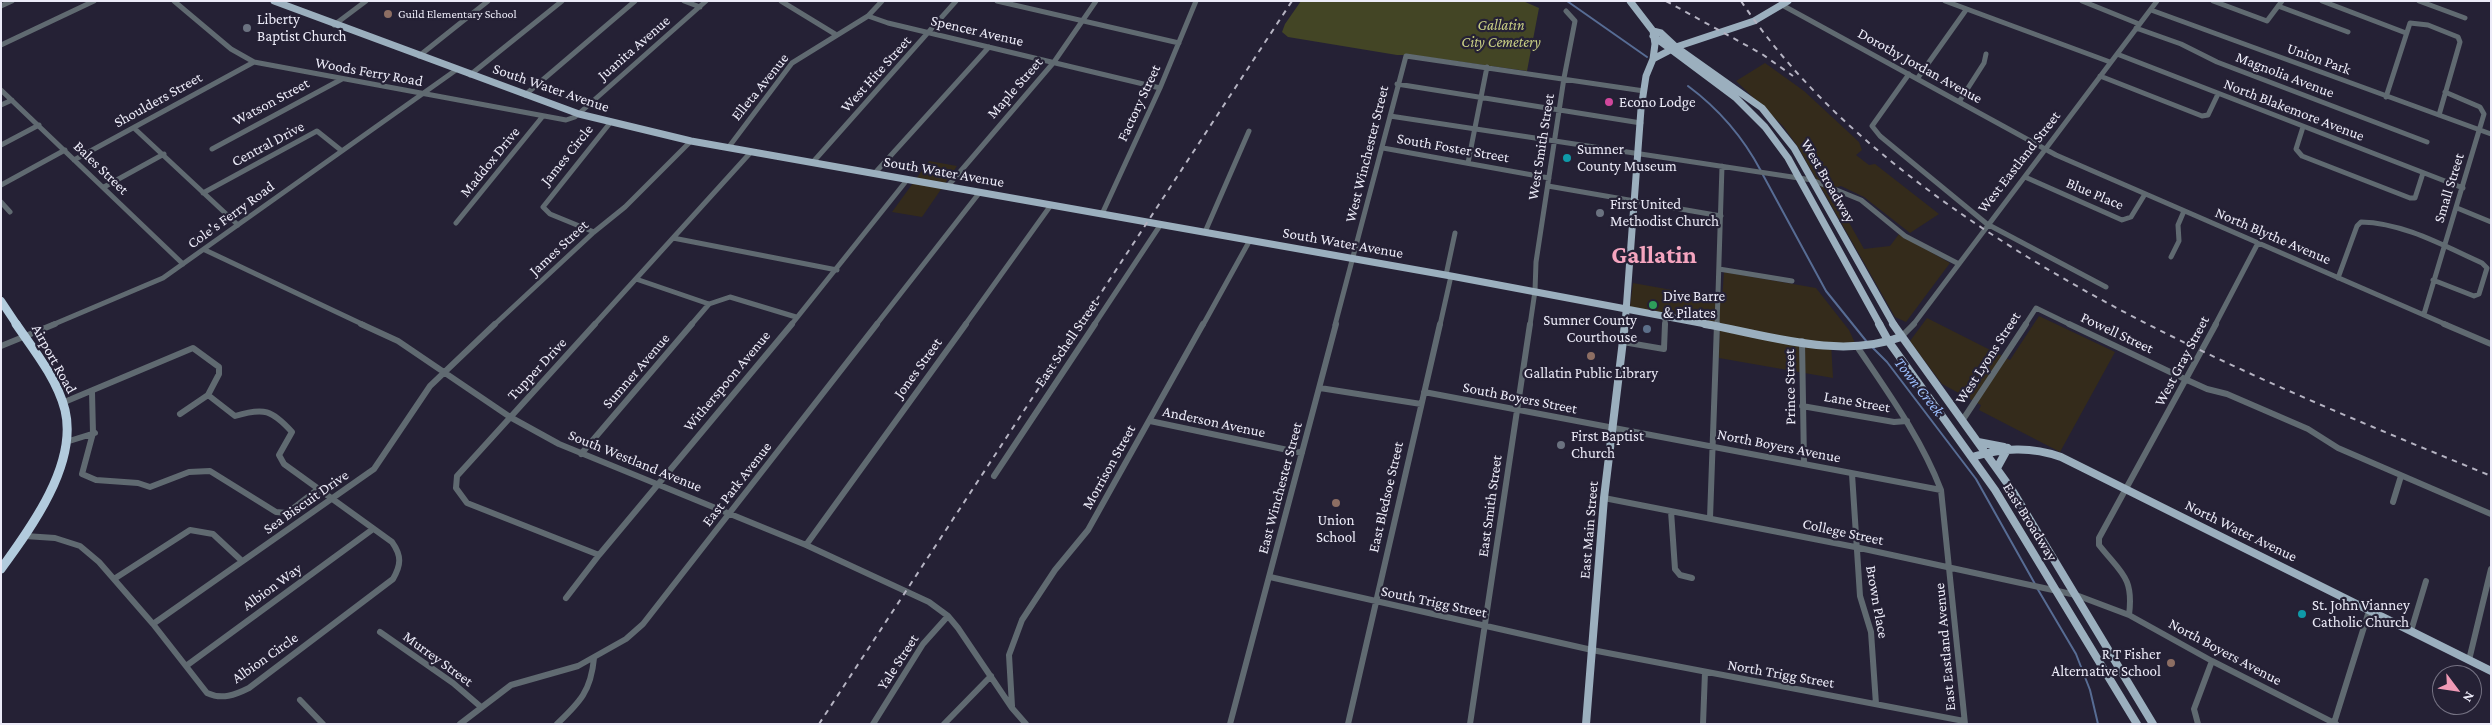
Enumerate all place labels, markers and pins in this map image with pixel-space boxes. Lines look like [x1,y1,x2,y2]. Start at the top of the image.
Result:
place label: Guild Elementary School [398,7,517,21]
marker: Guild Elementary School [382,8,394,20]
place label: Liberty Baptist Church [257,10,347,45]
marker: Liberty Baptist Church [241,22,253,34]
place label: Econo Lodge [1619,93,1696,111]
marker: Econo Lodge [1603,96,1615,108]
place label: Sumner County Museum [1577,140,1677,175]
marker: Sumner County Museum [1561,152,1573,164]
place label: First United Methodist Church [1610,195,1719,230]
marker: First United Methodist Church [1594,207,1606,219]
place label: Dive Barre & Pilates [1663,287,1725,322]
marker: Dive Barre & Pilates [1647,299,1659,311]
place label: Sumner County Courthouse [1543,311,1637,346]
marker: Sumner County Courthouse [1641,323,1653,335]
marker: Gallatin Public Library [1585,350,1597,362]
place label: Gallatin Public Library [1524,364,1658,382]
place label: First Baptist Church [1571,427,1644,462]
marker: First Baptist Church [1555,439,1567,451]
marker: Union School [1330,497,1342,509]
place label: Union School [1316,511,1356,546]
place label: St. John Vianney Catholic Church [2312,596,2410,631]
marker: St. John Vianney Catholic Church [2296,608,2308,620]
place label: R T Fisher Alternative School [2052,645,2161,680]
marker: R T Fisher Alternative School [2165,657,2177,669]

